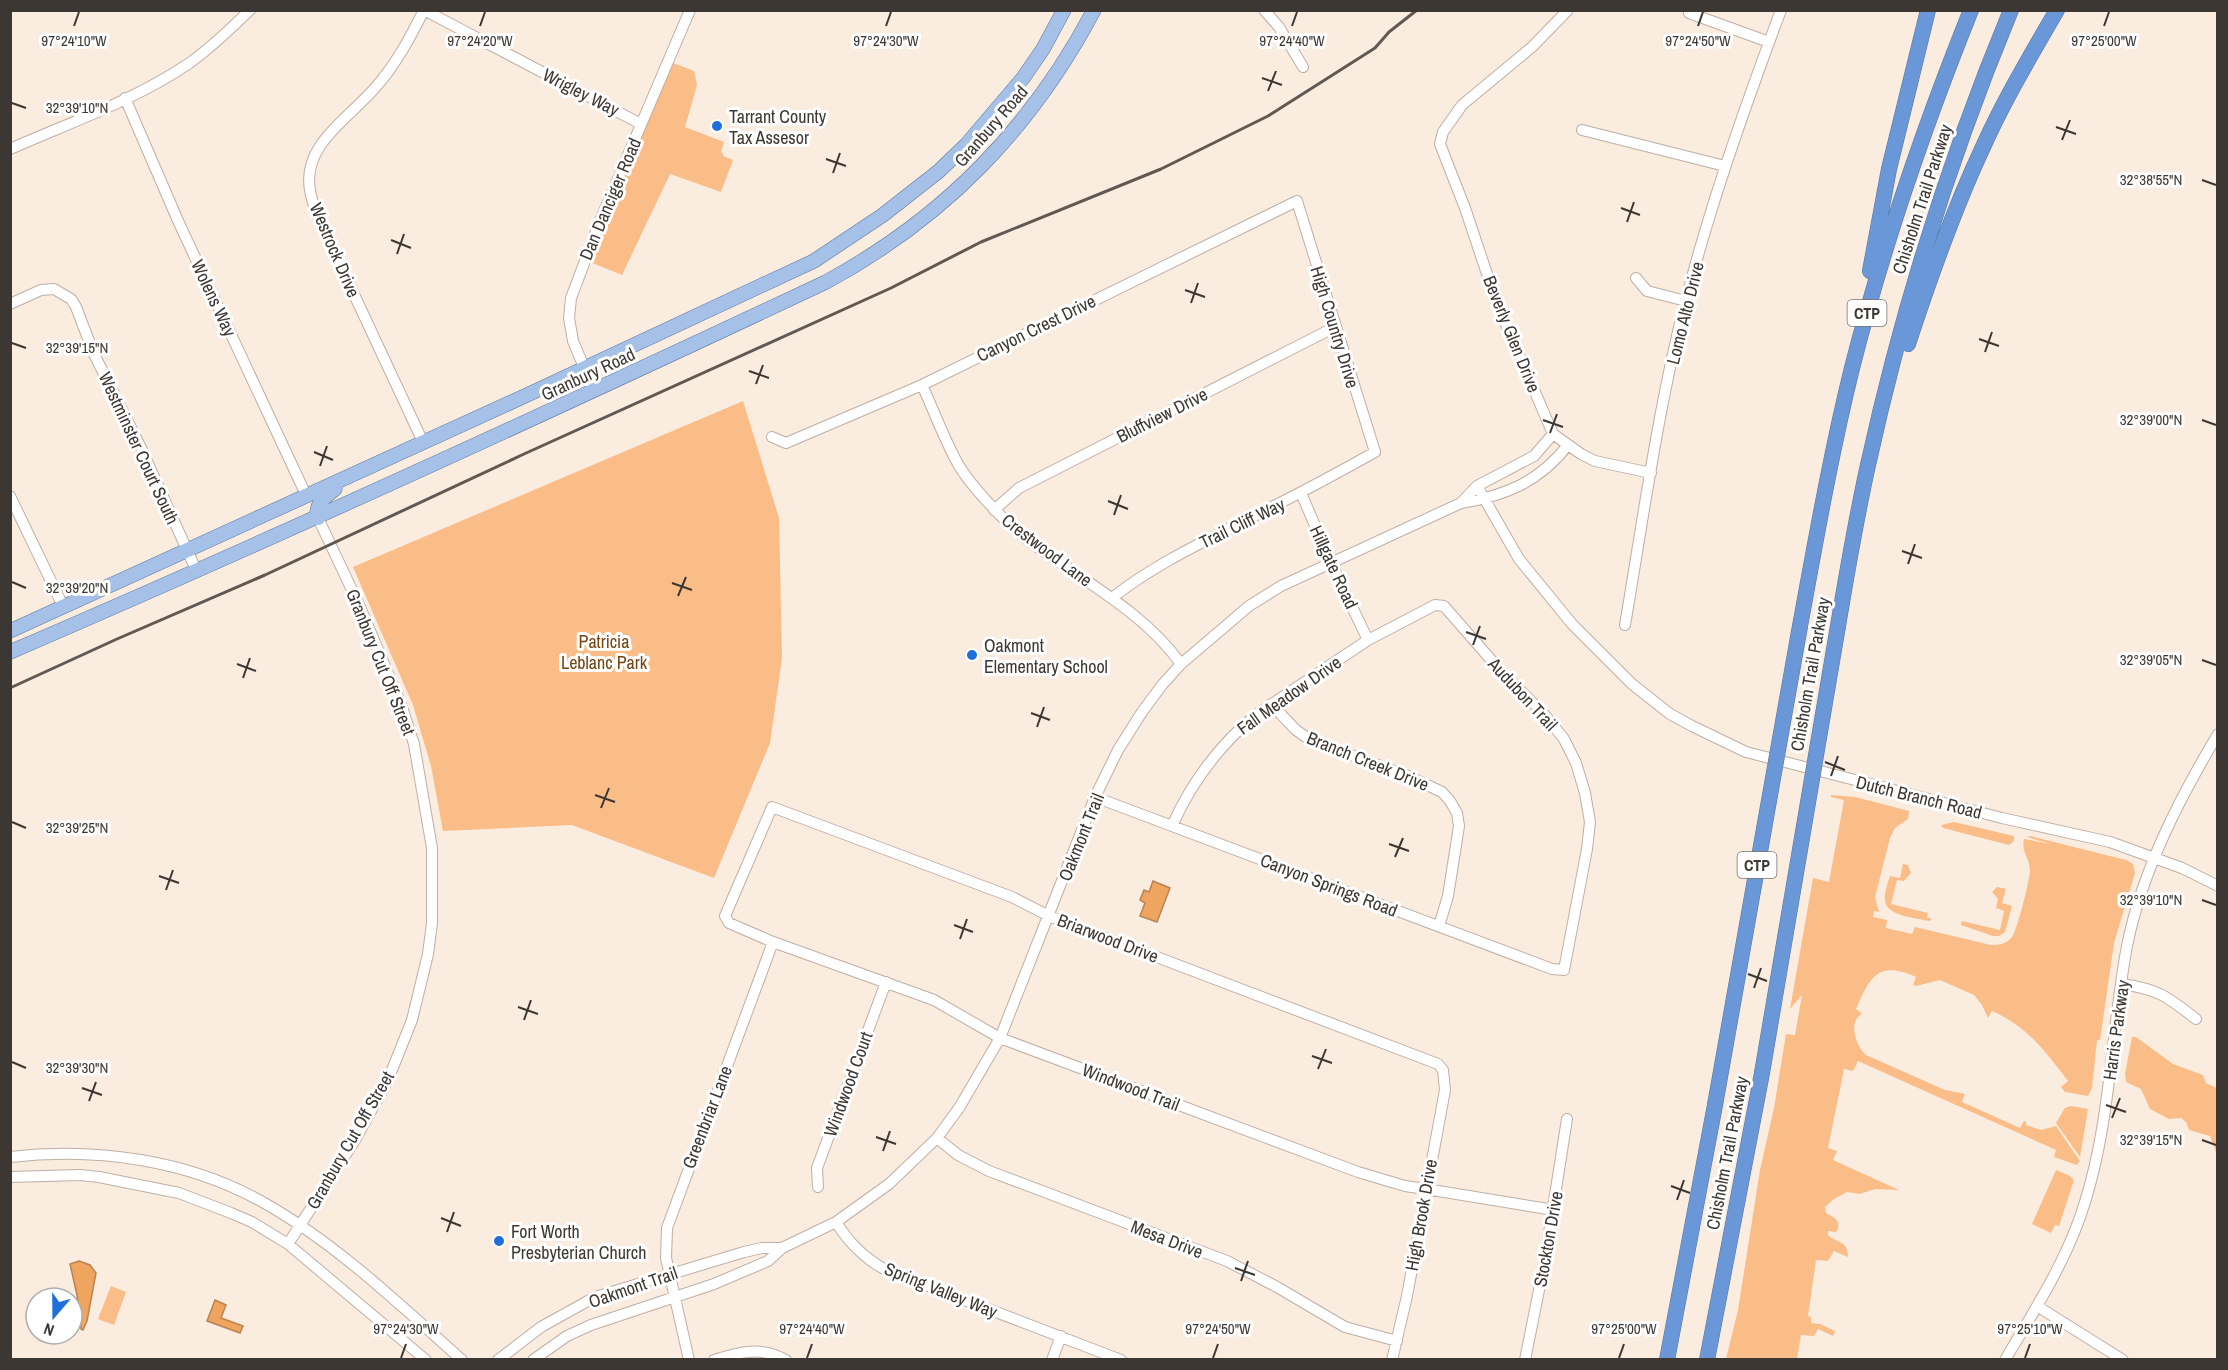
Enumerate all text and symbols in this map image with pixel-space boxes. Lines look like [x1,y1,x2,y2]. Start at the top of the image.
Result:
text: 97°24'10"W [41,30,107,51]
text: 97°24'20"W [447,30,513,51]
text: 97°24'30"W [853,30,919,51]
text: 97°24'40"W [1259,30,1325,51]
text: 97°24'50"W [1665,30,1731,51]
text: 97°25'00"W [2071,30,2137,51]
street label: Wrigley Way [538,62,624,122]
street label: Granbury Road [948,80,1034,172]
text: 32°39'10"N [46,97,108,118]
place label: Tarrant County Tax Assesor [729,104,827,150]
marker: Tarrant County Tax Assesor [710,119,724,133]
street label: Chisholm Trail Parkway [1886,120,1958,277]
street label: Dan Danciger Road [573,134,647,264]
text: 32°38'55"N [2120,169,2182,190]
street label: Westrock Drive [304,199,366,301]
street label: Wolens Way [185,256,243,341]
street label: Lomo Alto Drive [1660,259,1710,367]
street label: High Country Drive [1305,263,1365,391]
street label: Beverly Glen Drive [1477,272,1547,396]
street label: Canyon Crest Drive [972,288,1100,368]
road number: CTP [1848,300,1886,326]
text: 32°39'15"N [46,337,108,358]
street label: Granbury Road [537,341,639,407]
street label: Westminster Court South [93,368,185,528]
street label: Bluffview Drive [1112,381,1212,449]
text: 32°39'00"N [2120,409,2182,430]
street label: Trail Cliff Way [1195,491,1289,554]
street label: Crestwood Lane [997,508,1097,592]
street label: Hillgate Road [1304,521,1364,613]
text: 32°39'20"N [46,577,108,598]
street label: Granbury Cut Off Street [340,585,422,739]
street label: Chisholm Trail Parkway [1784,594,1836,753]
park label: Patricia Leblanc Park [561,629,648,675]
place label: Oakmont Elementary School [984,633,1108,679]
marker: Oakmont Elementary School [965,648,979,662]
text: 32°39'05"N [2120,649,2182,670]
street label: Fall Meadow Drive [1232,650,1346,740]
street label: Audubon Trail [1482,651,1563,736]
street label: Branch Creek Drive [1303,725,1433,797]
street label: Dutch Branch Road [1853,769,1985,825]
street label: Oakmont Trail [1052,789,1110,885]
text: 32°39'25"N [46,817,108,838]
street label: Canyon Springs Road [1257,847,1401,923]
road number: CTP [1738,852,1776,878]
text: 32°39'10"N [2120,889,2182,910]
street label: Briarwood Drive [1054,907,1162,969]
street label: Harris Parkway [2097,978,2135,1082]
street label: Windwood Court [817,1028,879,1140]
text: 32°39'30"N [46,1057,108,1078]
street label: Windwood Trail [1079,1057,1183,1117]
street label: Greenbriar Lane [676,1062,738,1172]
street label: Granbury Cut Off Street [300,1066,400,1214]
street label: Chisholm Trail Parkway [1700,1074,1754,1232]
text: 32°39'15"N [2120,1129,2182,1150]
street label: High Brook Drive [1399,1157,1443,1273]
street label: Stockton Drive [1527,1189,1569,1289]
street label: Mesa Drive [1127,1214,1207,1264]
place label: Fort Worth Presbyterian Church [511,1219,646,1265]
marker: Fort Worth Presbyterian Church [492,1234,506,1248]
street label: Spring Valley Way [881,1256,1002,1324]
street label: Oakmont Trail [585,1260,681,1314]
north arrow [24,1286,84,1346]
text: N [41,1318,57,1342]
text: 97°24'30"W [373,1318,439,1339]
text: 97°24'40"W [779,1318,845,1339]
text: 97°24'50"W [1185,1318,1251,1339]
text: 97°25'00"W [1591,1318,1657,1339]
text: 97°25'10"W [1997,1318,2063,1339]

